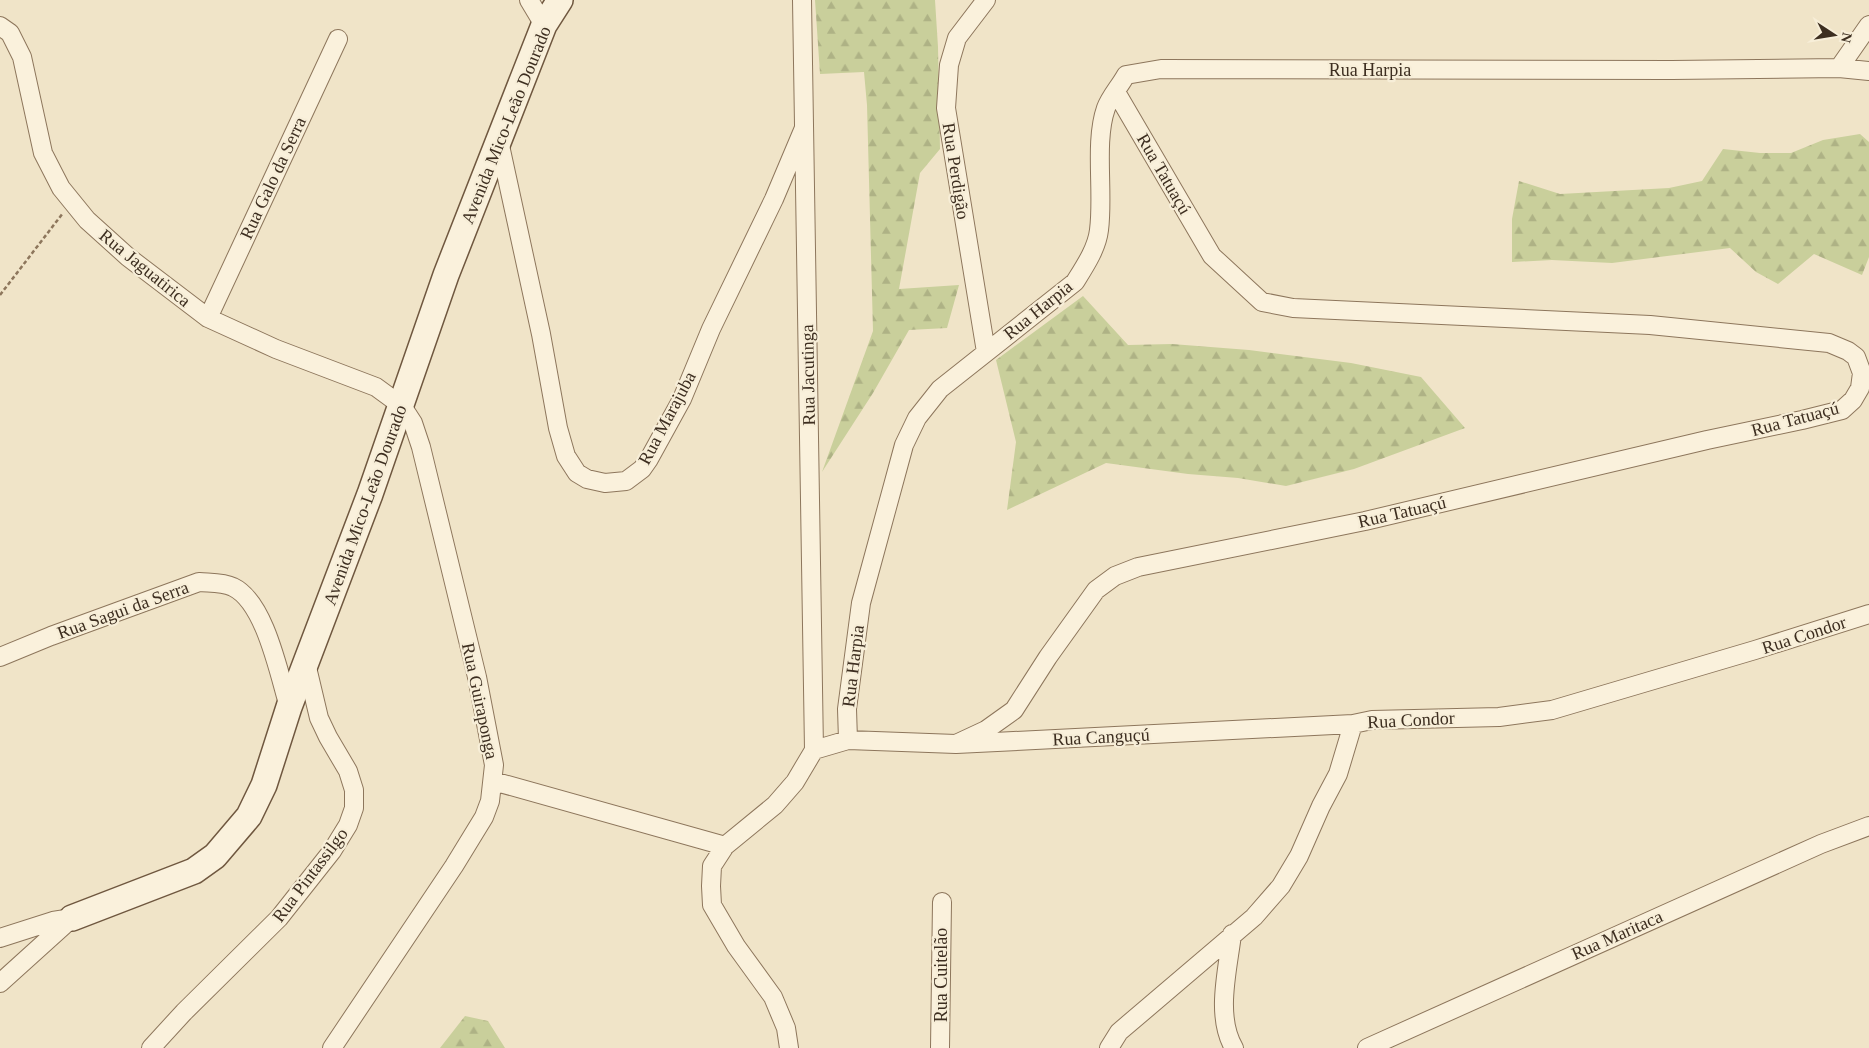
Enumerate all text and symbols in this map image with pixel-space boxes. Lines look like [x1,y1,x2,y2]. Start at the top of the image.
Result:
north arrow [1809,10,1859,60]
street label: Avenida Mico-Leão Dourado [457,23,555,227]
text: N [1838,31,1855,44]
street label: Rua Harpia [1329,60,1411,80]
street label: Rua Galo da Serra [236,114,310,242]
street label: Rua Perdigão [938,121,974,221]
street label: Rua Tatuaçú [1133,130,1195,218]
street label: Rua Jaguatirica [95,225,195,311]
street label: Rua Harpia [1000,276,1076,344]
street label: Rua Jacutinga [797,324,819,426]
street label: Rua Marajuba [634,368,700,468]
street label: Rua Tatuaçú [1749,398,1841,440]
street label: Avenida Mico-Leão Dourado [319,402,411,608]
street label: Rua Tatuaçú [1356,492,1448,532]
street label: Rua Sagui da Serra [55,577,191,643]
street label: Rua Condor [1759,612,1849,658]
street label: Rua Harpia [838,624,868,708]
street label: Rua Guiraponga [458,641,502,761]
street label: Rua Condor [1367,708,1455,732]
street label: Rua Canguçú [1052,724,1150,750]
street label: Rua Pintassilgo [268,824,352,926]
street label: Rua Maritaca [1568,906,1666,964]
street label: Rua Cuitelão [931,928,951,1022]

